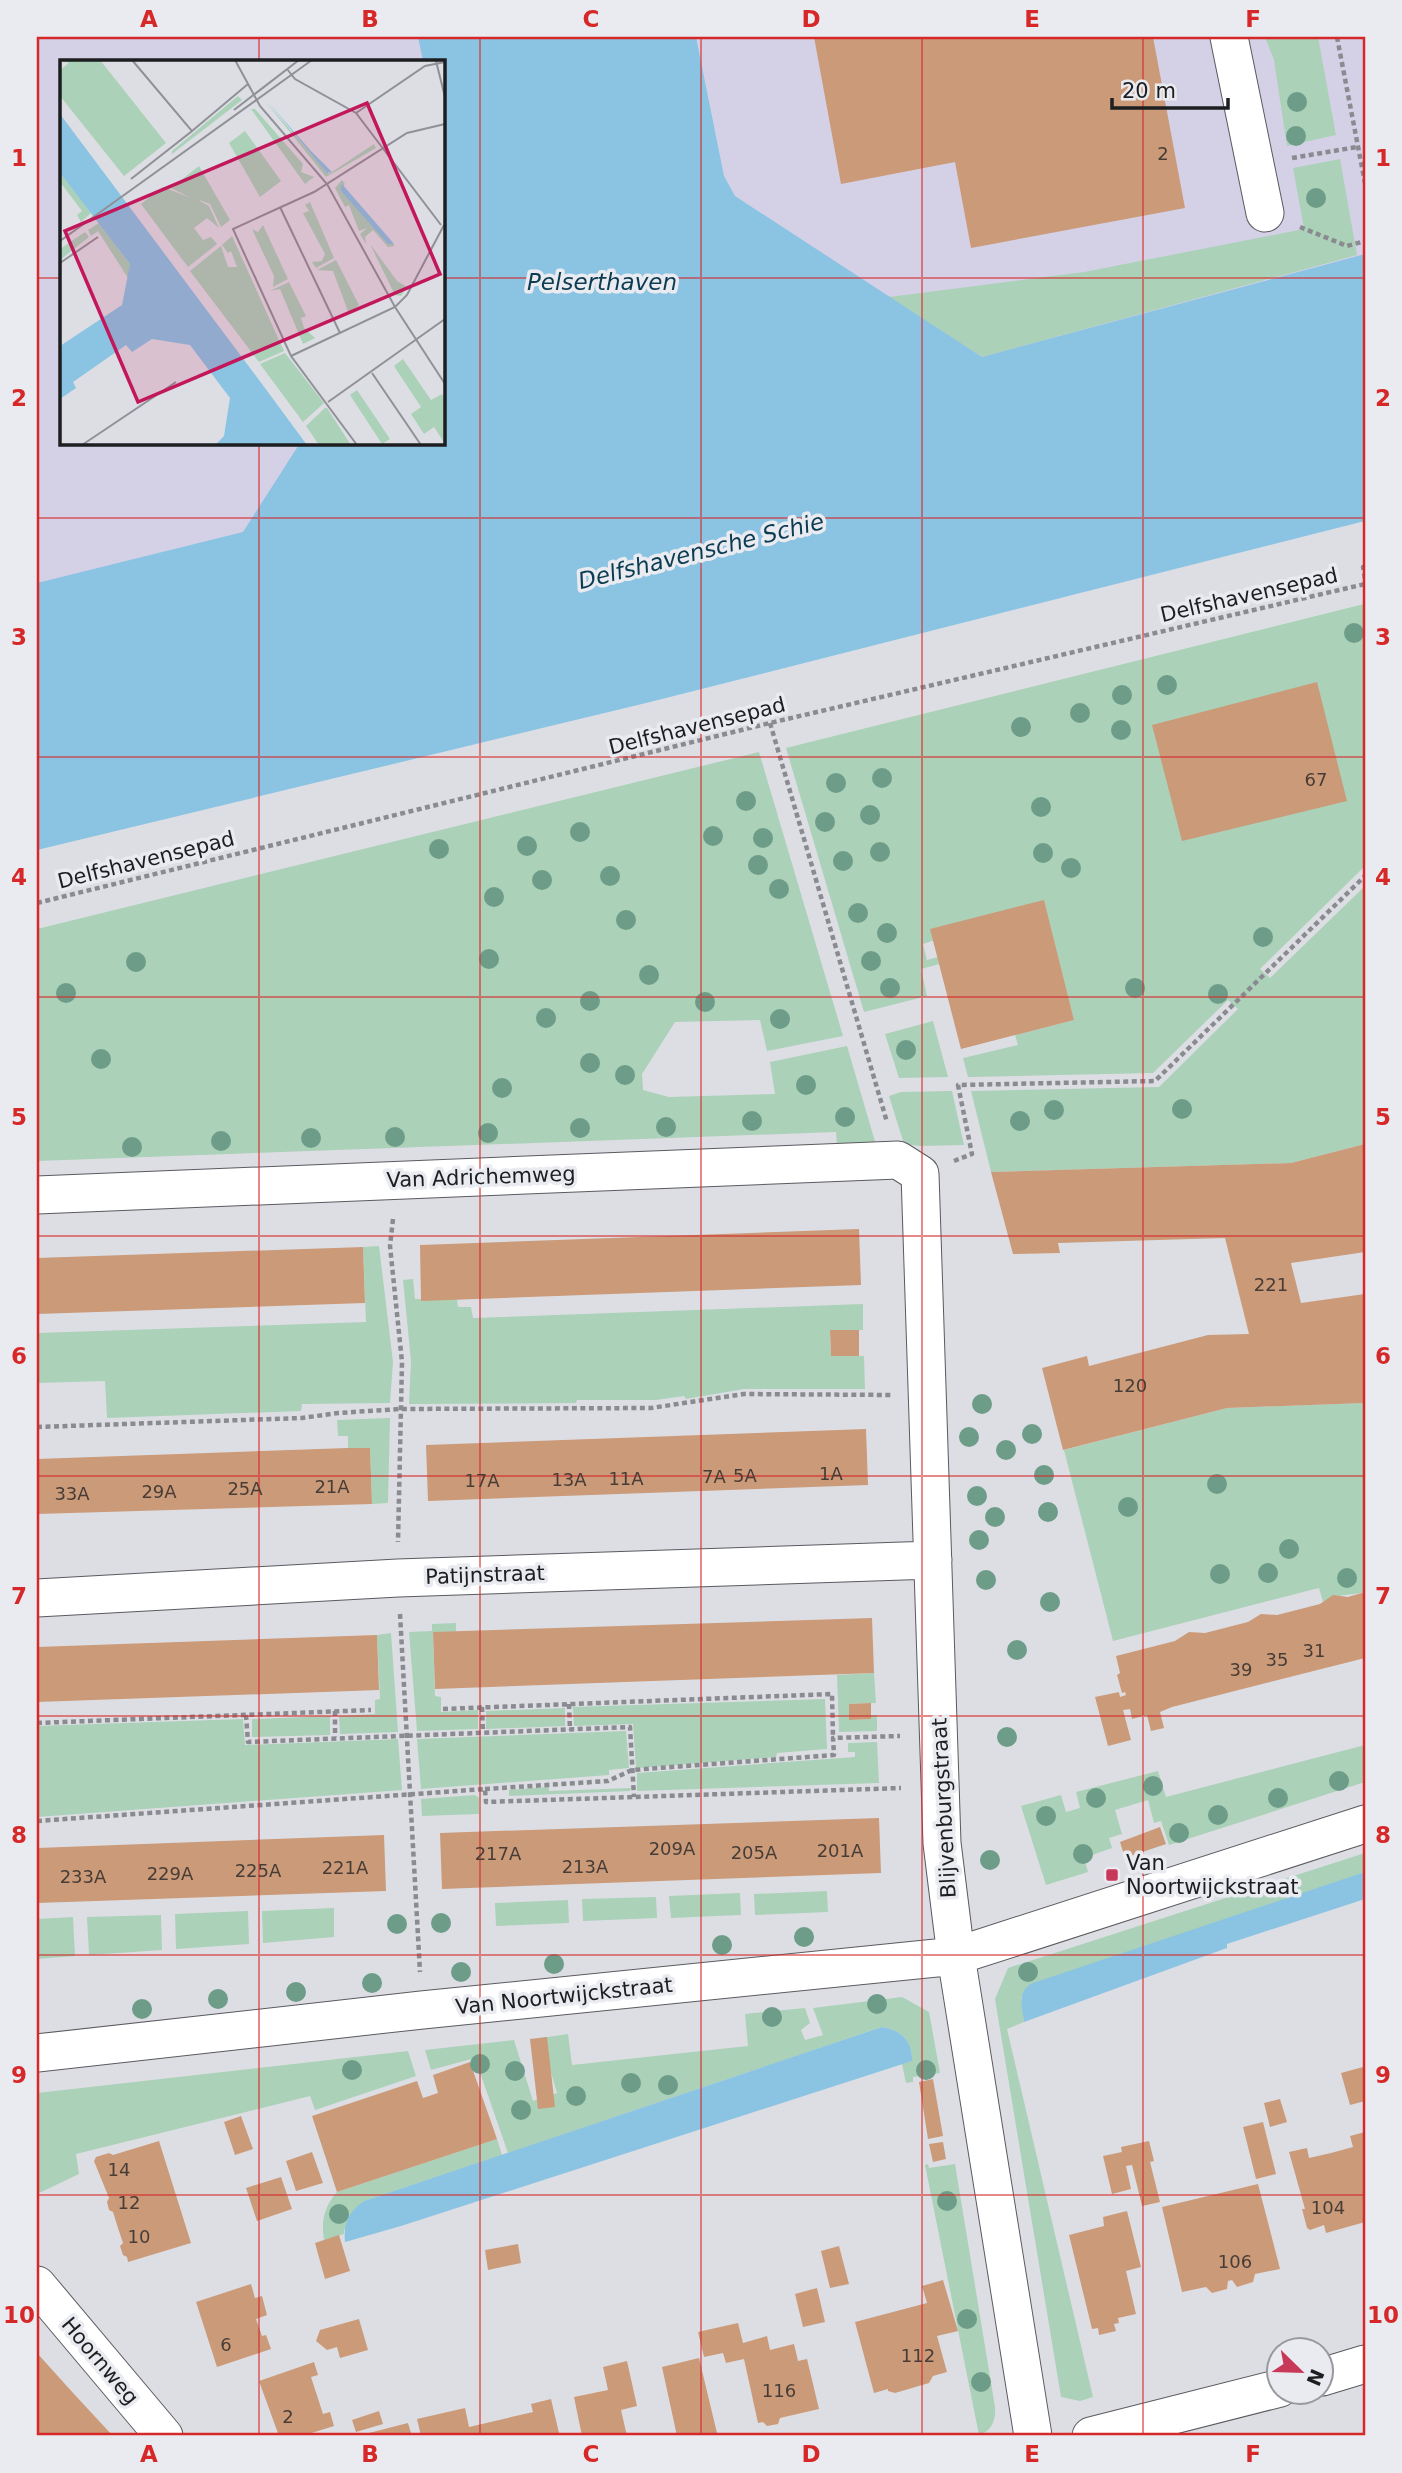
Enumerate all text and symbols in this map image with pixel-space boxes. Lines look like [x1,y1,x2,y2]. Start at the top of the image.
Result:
text: A [140,6,158,32]
text: B [361,6,379,32]
text: C [583,6,599,32]
text: D [801,6,821,32]
text: E [1024,6,1040,32]
text: F [1245,6,1261,32]
inset map [60,60,444,444]
scale bar [1112,66,1227,110]
text: 20 m [1122,79,1176,103]
house number: 2 [1157,143,1169,164]
text: 1 [11,145,27,171]
text: 1 [1375,145,1391,171]
water label: Pelserthaven [527,269,677,295]
text: 2 [11,385,27,411]
text: 2 [1375,385,1391,411]
water label: Delfshavensche Schie [575,508,827,594]
street label: Delfshavensepad [1158,563,1340,627]
text: 3 [11,624,27,650]
text: 3 [1375,624,1391,650]
street label: Delfshavensepad [606,692,788,760]
house number: 67 [1305,769,1327,790]
street label: Delfshavensepad [55,826,237,894]
text: 4 [11,864,27,890]
text: 4 [1375,864,1391,890]
text: 5 [11,1104,27,1130]
text: 5 [1375,1104,1391,1130]
street label: Van Adrichemweg [386,1162,576,1192]
house number: 221 [1254,1274,1288,1295]
text: 6 [11,1343,27,1369]
text: 6 [1375,1343,1391,1369]
house number: 120 [1113,1375,1147,1396]
house number: 1A [819,1463,844,1484]
house number: 5A [733,1465,758,1486]
house number: 7A [702,1466,727,1487]
house number: 11A [608,1468,644,1489]
house number: 13A [551,1469,587,1490]
house number: 17A [464,1470,500,1491]
house number: 21A [314,1476,350,1497]
house number: 25A [227,1478,263,1499]
house number: 29A [141,1481,177,1502]
house number: 33A [54,1483,90,1504]
street label: Patijnstraat [425,1561,545,1589]
text: 7 [11,1583,27,1609]
text: 7 [1375,1583,1391,1609]
house number: 31 [1303,1640,1325,1661]
house number: 35 [1266,1649,1288,1670]
house number: 39 [1230,1659,1252,1680]
street label: Blijvenburgstraat [927,1717,961,1899]
text: 8 [11,1822,27,1848]
text: 8 [1375,1822,1391,1848]
house number: 209A [649,1838,696,1859]
house number: 201A [817,1840,864,1861]
house number: 205A [731,1842,778,1863]
house number: 217A [475,1843,522,1864]
place label: Van Noortwijckstraat [1126,1851,1299,1899]
house number: 213A [562,1856,609,1877]
house number: 221A [322,1857,369,1878]
house number: 225A [235,1860,282,1881]
house number: 229A [147,1863,194,1884]
house number: 233A [60,1866,107,1887]
marker: Van Noortwijckstraat [1104,1867,1120,1883]
street label: Van Noortwijckstraat [454,1973,674,2019]
text: 9 [11,2062,27,2088]
text: 9 [1375,2062,1391,2088]
house number: 14 [108,2159,130,2180]
house number: 12 [118,2192,140,2213]
house number: 104 [1311,2197,1345,2218]
house number: 10 [128,2226,150,2247]
house number: 106 [1218,2251,1252,2272]
text: 10 [3,2302,35,2328]
text: 10 [1367,2302,1399,2328]
street label: Hoornweg [57,2312,143,2410]
house number: 6 [220,2334,232,2355]
north arrow [1266,2336,1336,2406]
house number: 112 [901,2345,935,2366]
text: N [1302,2366,1329,2389]
house number: 116 [762,2380,796,2401]
house number: 2 [282,2406,294,2427]
text: A [140,2441,158,2467]
text: B [361,2441,379,2467]
text: C [583,2441,599,2467]
text: D [801,2441,821,2467]
text: E [1024,2441,1040,2467]
text: F [1245,2441,1261,2467]

